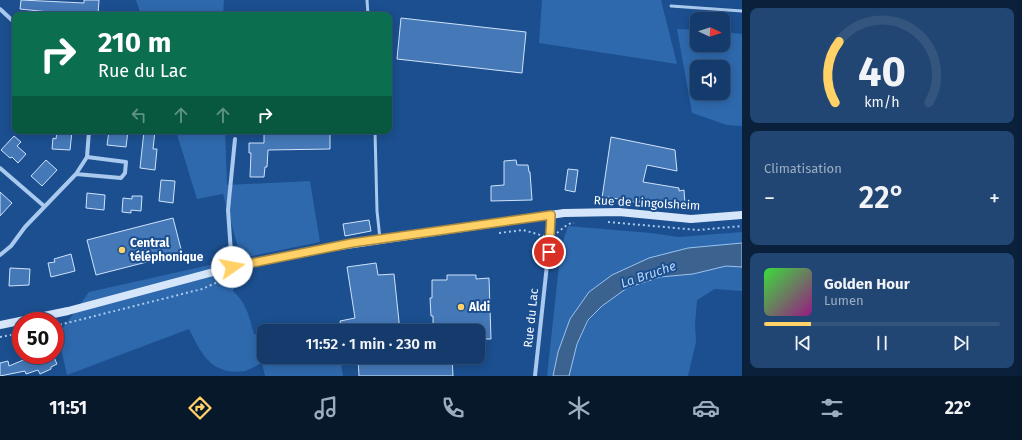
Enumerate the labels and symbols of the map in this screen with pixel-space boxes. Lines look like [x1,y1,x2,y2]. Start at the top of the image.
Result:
north arrow [690,12,730,52]
street label: Rue de Lingolsheim [593,193,701,213]
pin [532,235,566,269]
place label: Central téléphonique [130,236,204,264]
marker: Central téléphonique [117,245,127,255]
position arrow [211,246,253,288]
water label: La Bruche [619,258,678,291]
street label: Rue du Lac [521,287,541,348]
place label: Aldi [468,300,490,314]
marker: Aldi [456,302,466,312]
speed limit sign: 50 [12,312,64,364]

